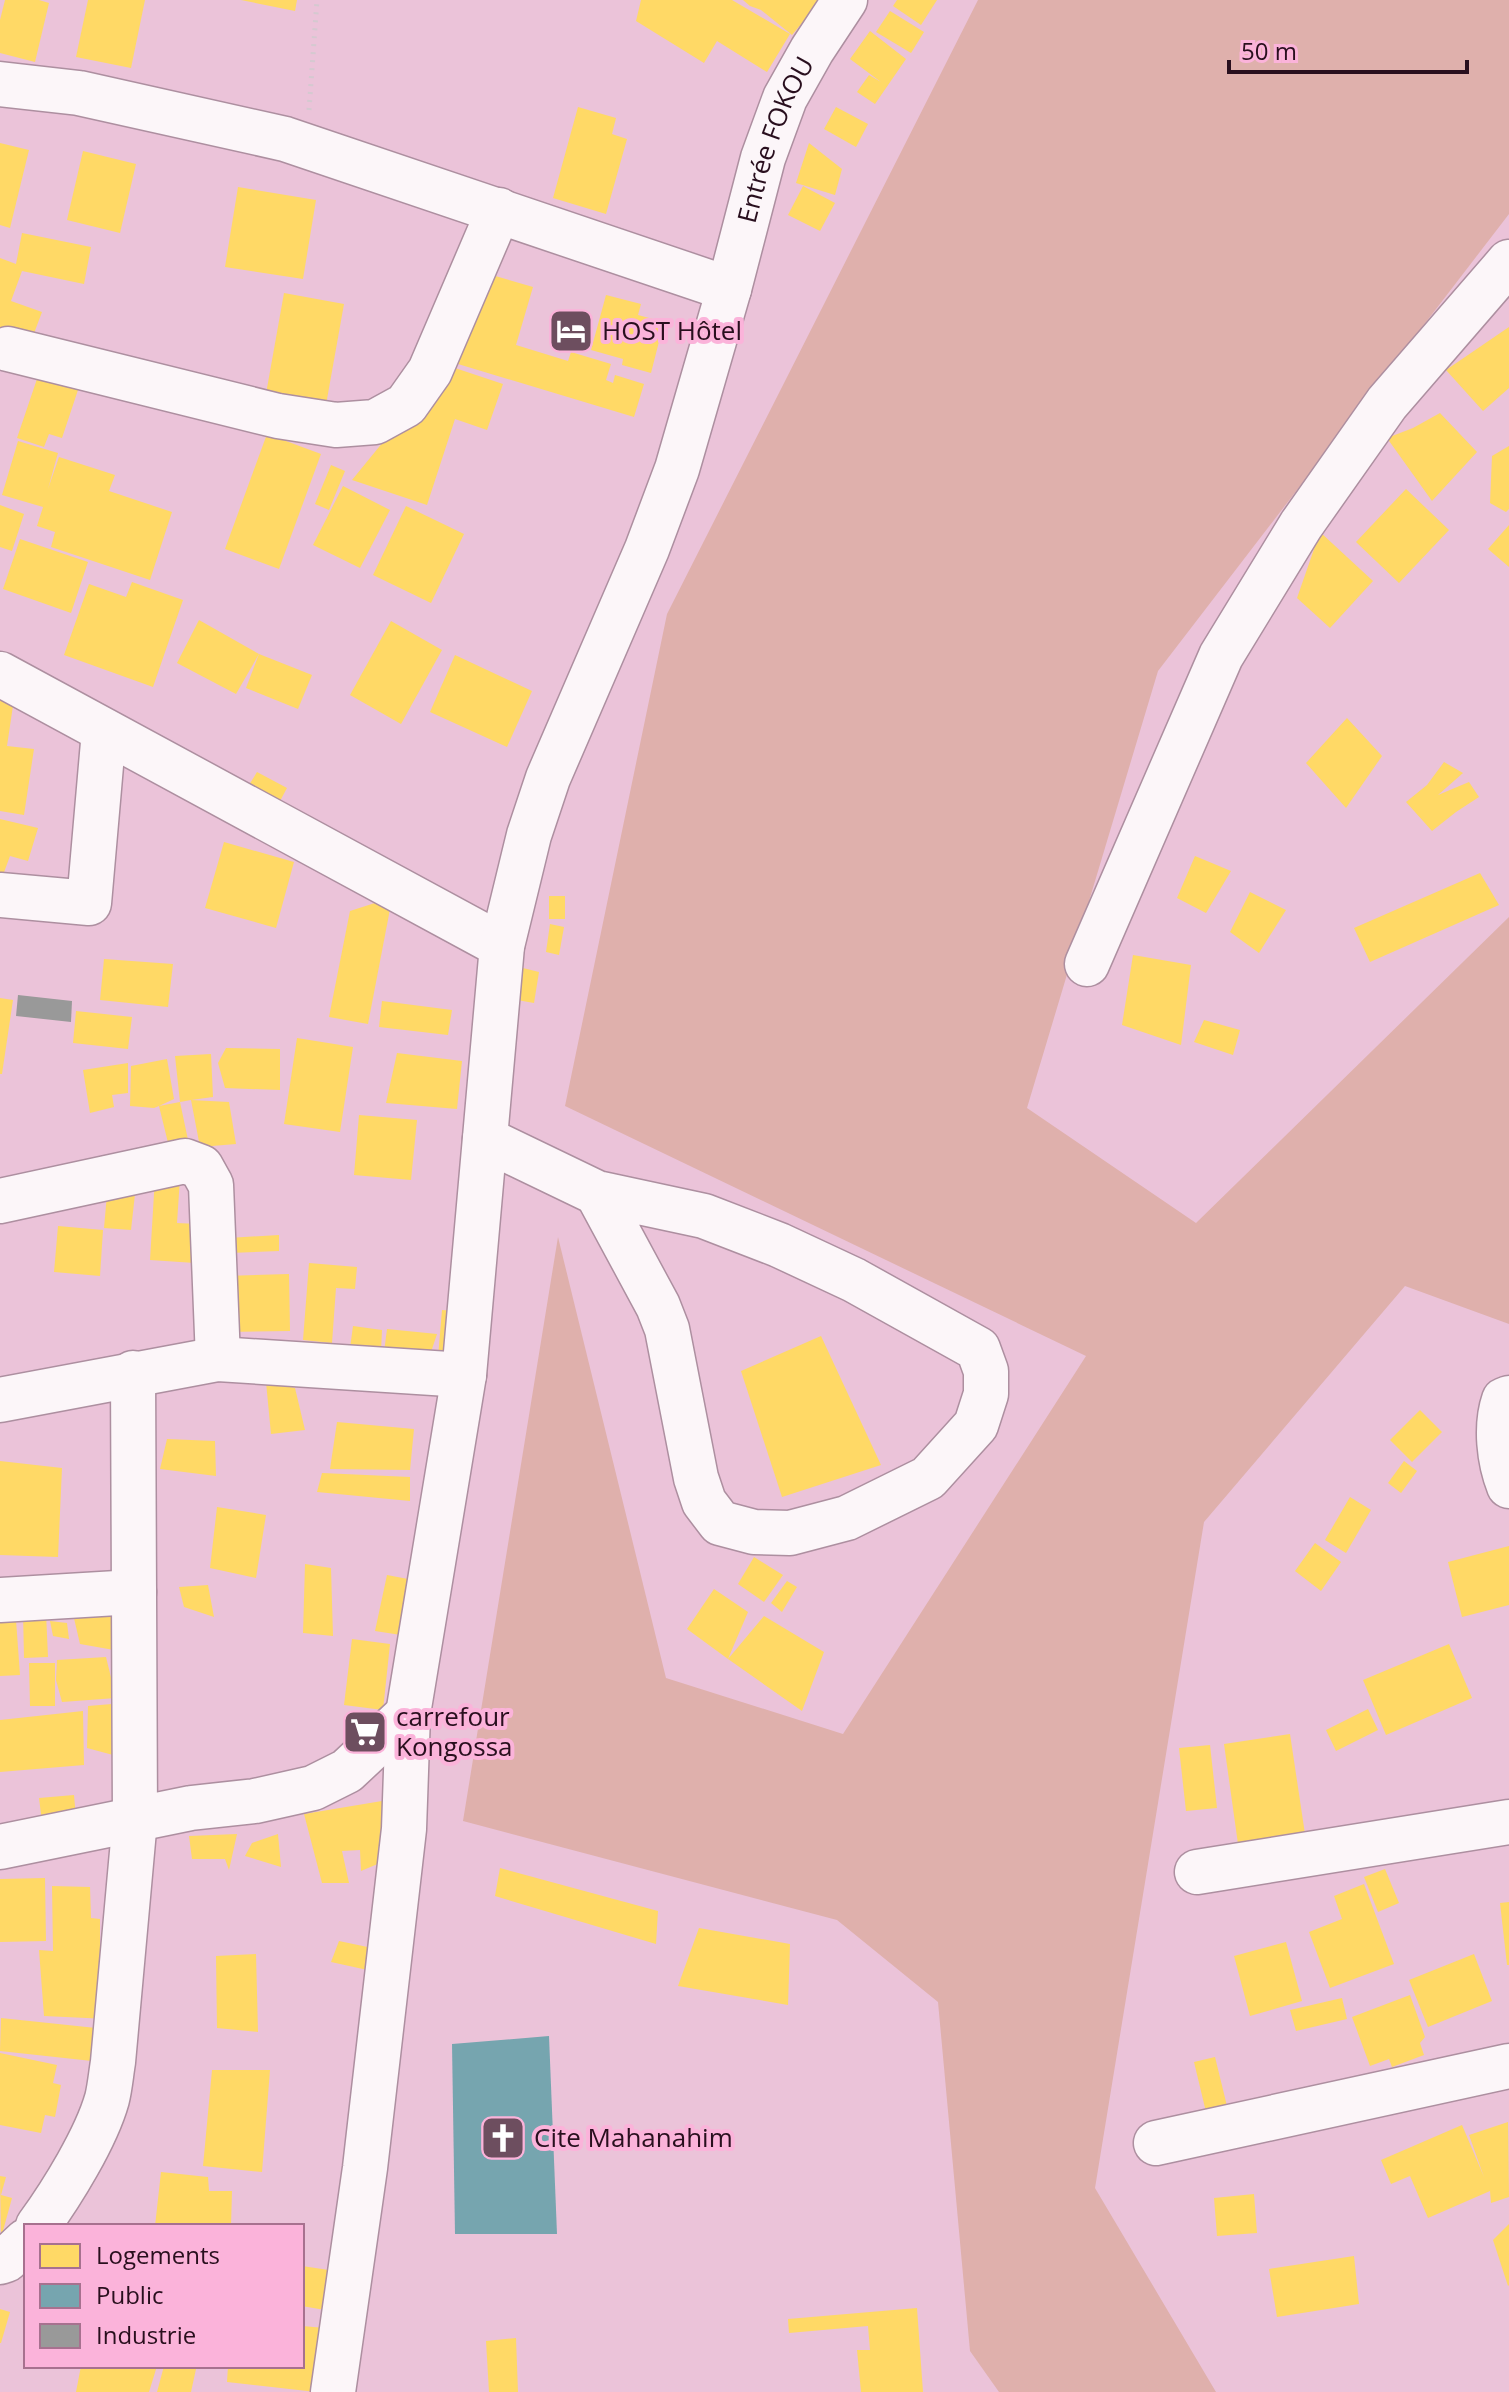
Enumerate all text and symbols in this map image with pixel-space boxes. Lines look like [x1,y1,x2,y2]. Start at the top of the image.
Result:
scale bar [1229,24,1467,74]
text: 50 m [1241,34,1297,67]
street label: Entrée FOKOU [728,50,822,226]
hotel icon: HOST Hôtel [547,307,595,355]
place label: HOST Hôtel [602,312,742,348]
place label: carrefour Kongossa [396,1698,513,1764]
supermarket icon: carrefour Kongossa [341,1708,389,1756]
church icon: Cite Mahanahim [479,2114,527,2162]
place label: Cite Mahanahim [534,2119,733,2155]
legend [24,2224,304,2368]
text: Logements [96,2238,220,2271]
text: Public [96,2278,163,2311]
text: Industrie [96,2318,196,2351]

